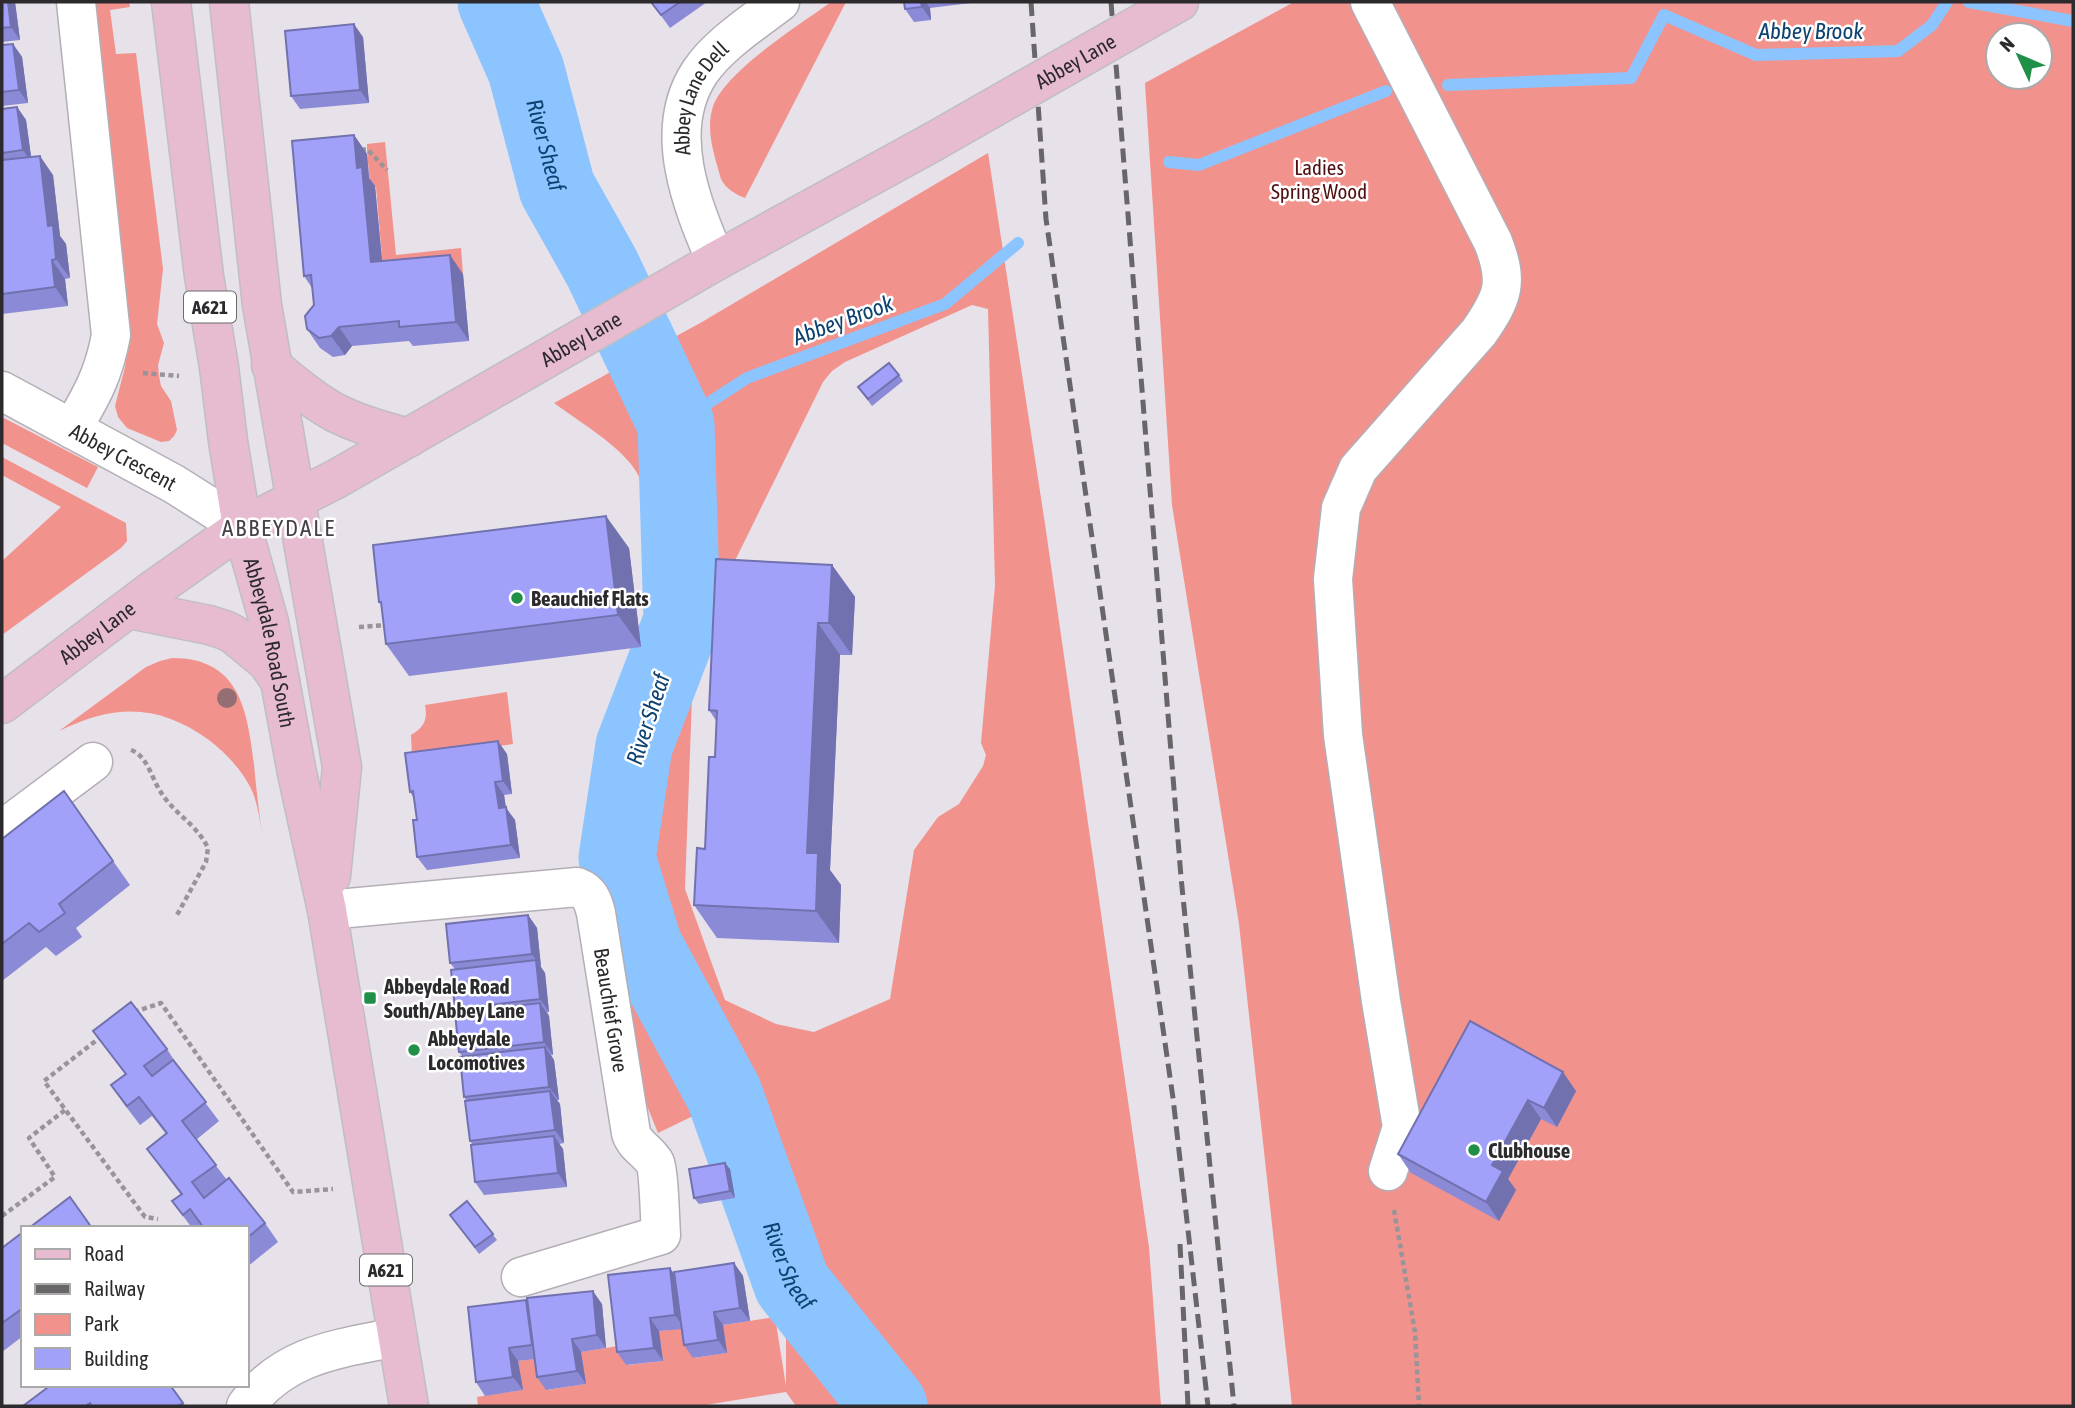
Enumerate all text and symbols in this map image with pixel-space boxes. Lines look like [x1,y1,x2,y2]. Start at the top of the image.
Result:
water label: Abbey Brook [1758,18,1864,44]
north arrow [1984,21,2054,91]
street label: Abbey Lane [1031,28,1120,93]
text: N [1995,33,2019,56]
street label: Abbey Lane Dell [669,36,733,157]
water label: River Sheaf [521,96,571,196]
park label: Ladies Spring Wood [1271,155,1367,203]
water label: Abbey Brook [788,290,897,350]
road number: A621 [184,292,236,322]
street label: Abbey Lane [536,306,625,371]
street label: Abbey Crescent [66,418,181,495]
district label: ABBEYDALE [222,515,336,541]
street label: Abbeydale Road South [239,555,300,730]
place label: Beauchief Flats [531,586,649,610]
marker: Beauchief Flats [509,590,525,606]
street label: Abbey Lane [54,596,140,669]
water label: River Sheaf [621,669,675,768]
street label: Beauchief Grove [590,946,633,1074]
place label: Abbeydale Road South/Abbey Lane [383,974,525,1022]
marker: Abbeydale Road South/Abbey Lane [362,990,378,1006]
place label: Abbeydale Locomotives [427,1026,525,1074]
marker: Abbeydale Locomotives [406,1042,422,1058]
place label: Clubhouse [1488,1138,1570,1162]
marker: Clubhouse [1466,1142,1482,1158]
water label: River Sheaf [758,1218,821,1316]
legend [21,1226,248,1387]
text: Road [84,1241,124,1265]
road number: A621 [360,1254,412,1286]
text: Railway [84,1276,146,1300]
text: Park [84,1311,119,1335]
text: Building [84,1346,148,1370]

